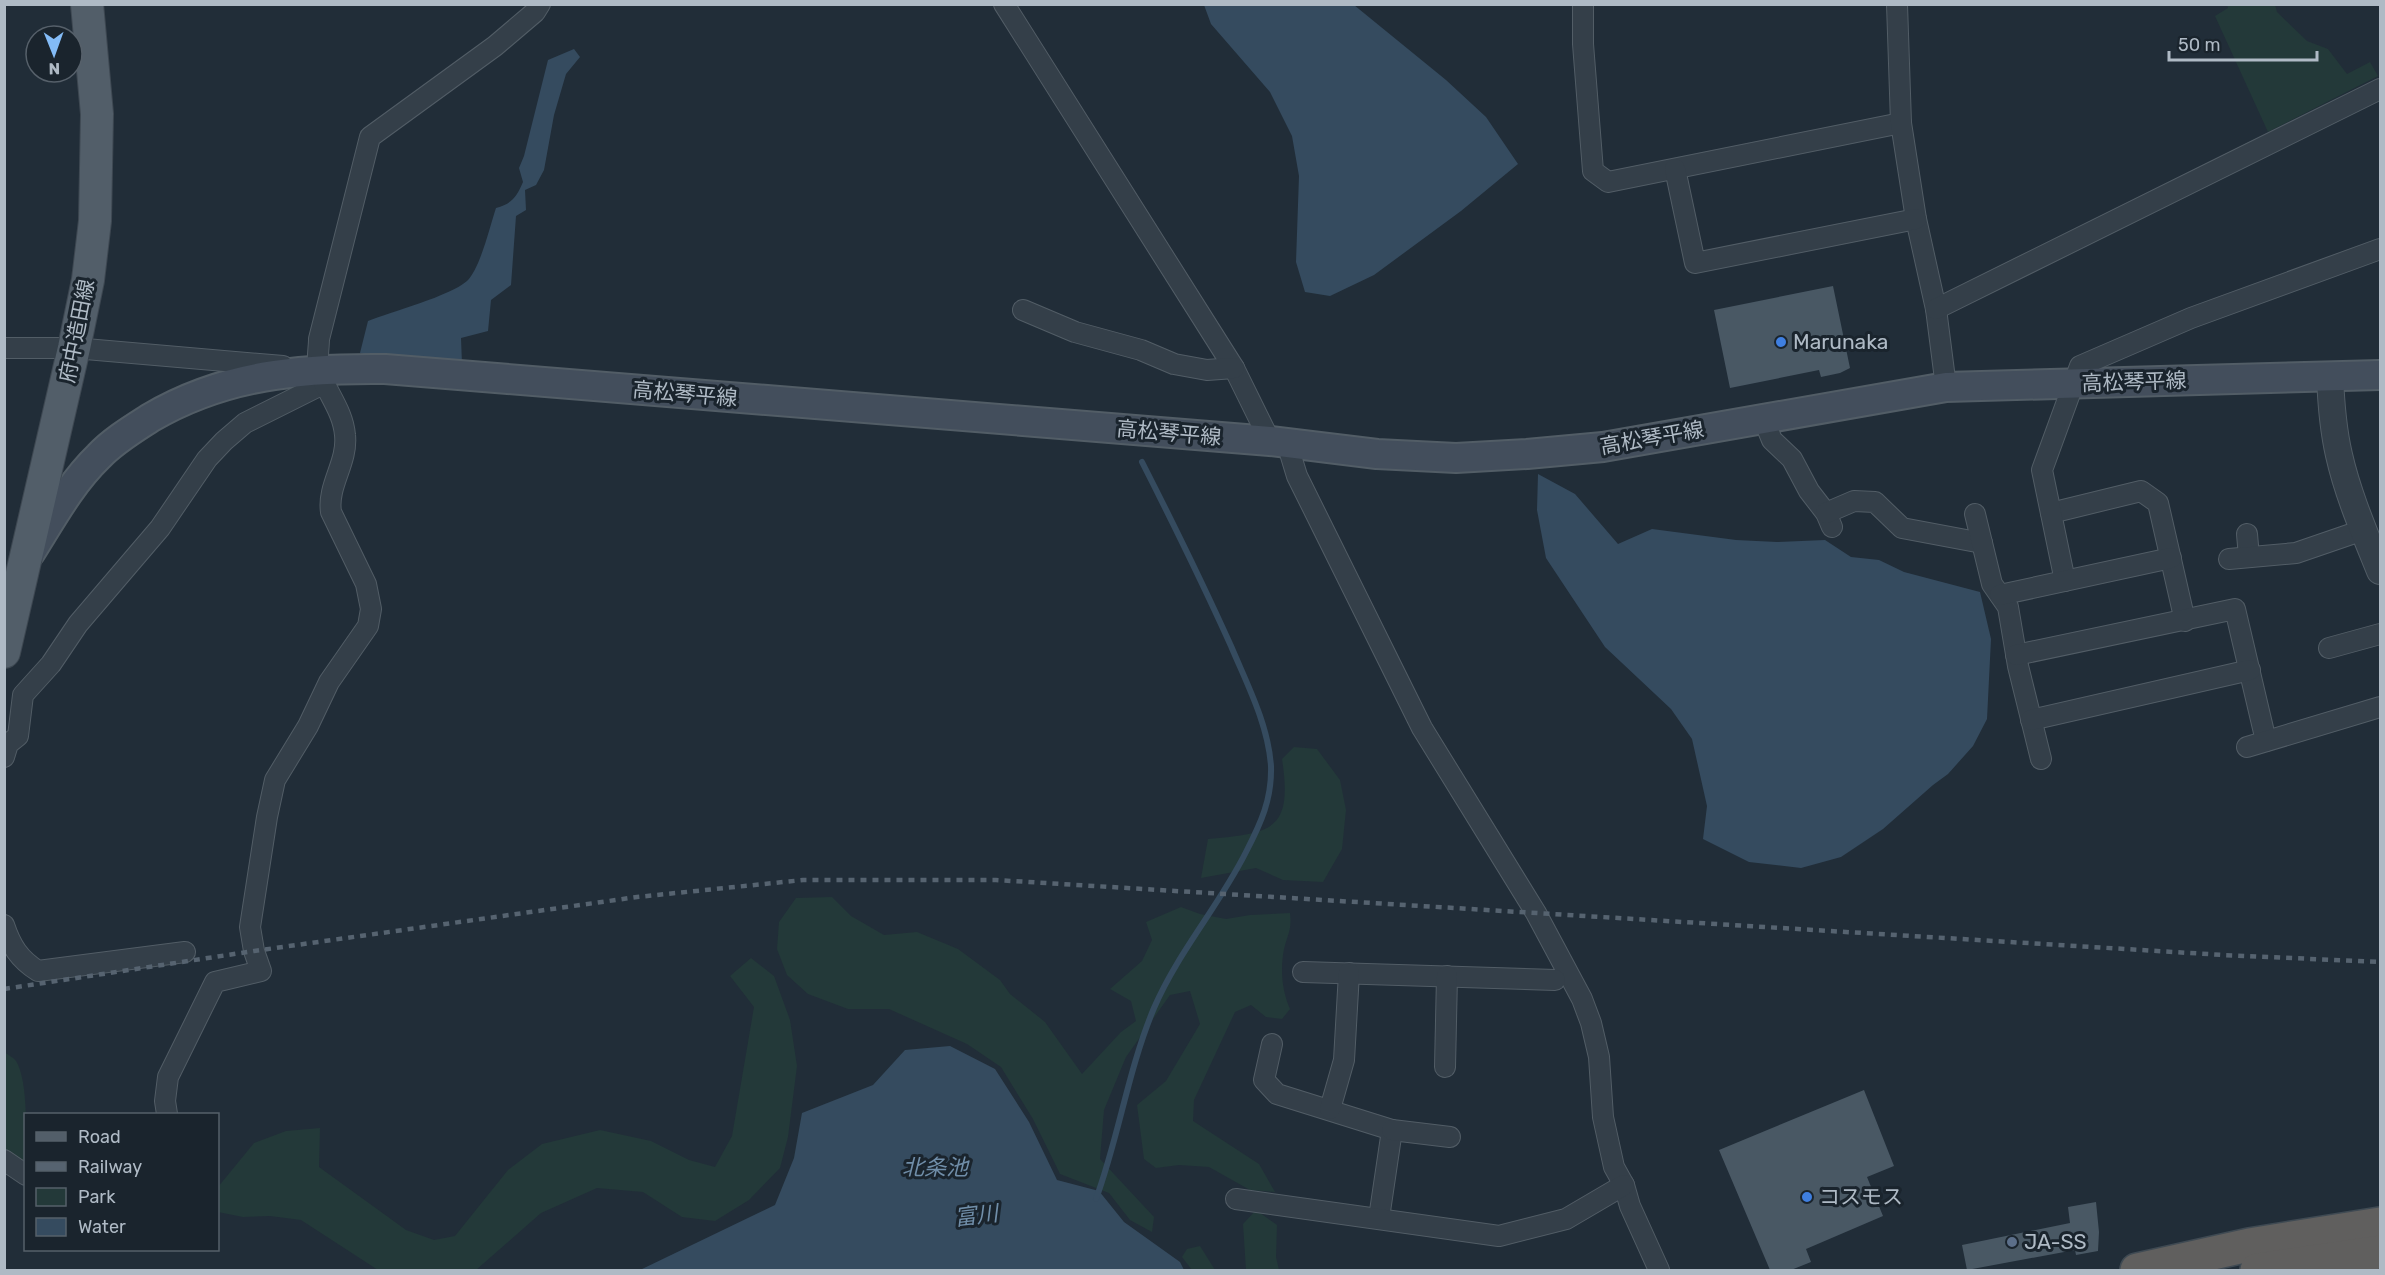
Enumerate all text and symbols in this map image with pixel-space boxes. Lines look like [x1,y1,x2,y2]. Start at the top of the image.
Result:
north arrow [24,24,84,84]
scale bar [2169,24,2318,62]
text: 50 m [2178,34,2221,56]
text: N [48,59,60,78]
street label: 府中造田線 [54,277,99,385]
place label: Marunaka [1793,329,1888,354]
marker: Marunaka [1774,335,1788,349]
street label: 高松琴平線 [2081,367,2187,396]
street label: 高松琴平線 [632,376,738,411]
street label: 高松琴平線 [1116,415,1222,450]
street label: 高松琴平線 [1598,416,1706,459]
legend [24,1113,219,1251]
text: Road [78,1126,121,1148]
water label: 北条池 [902,1154,970,1181]
text: Railway [78,1156,142,1178]
place label: コスモス [1819,1184,1903,1209]
text: Park [78,1186,116,1208]
marker: コスモス [1800,1190,1814,1204]
water label: 富川 [953,1199,1002,1232]
text: Water [78,1216,126,1238]
place label: JA-SS [2024,1229,2087,1254]
marker: JA-SS [2005,1235,2019,1249]

